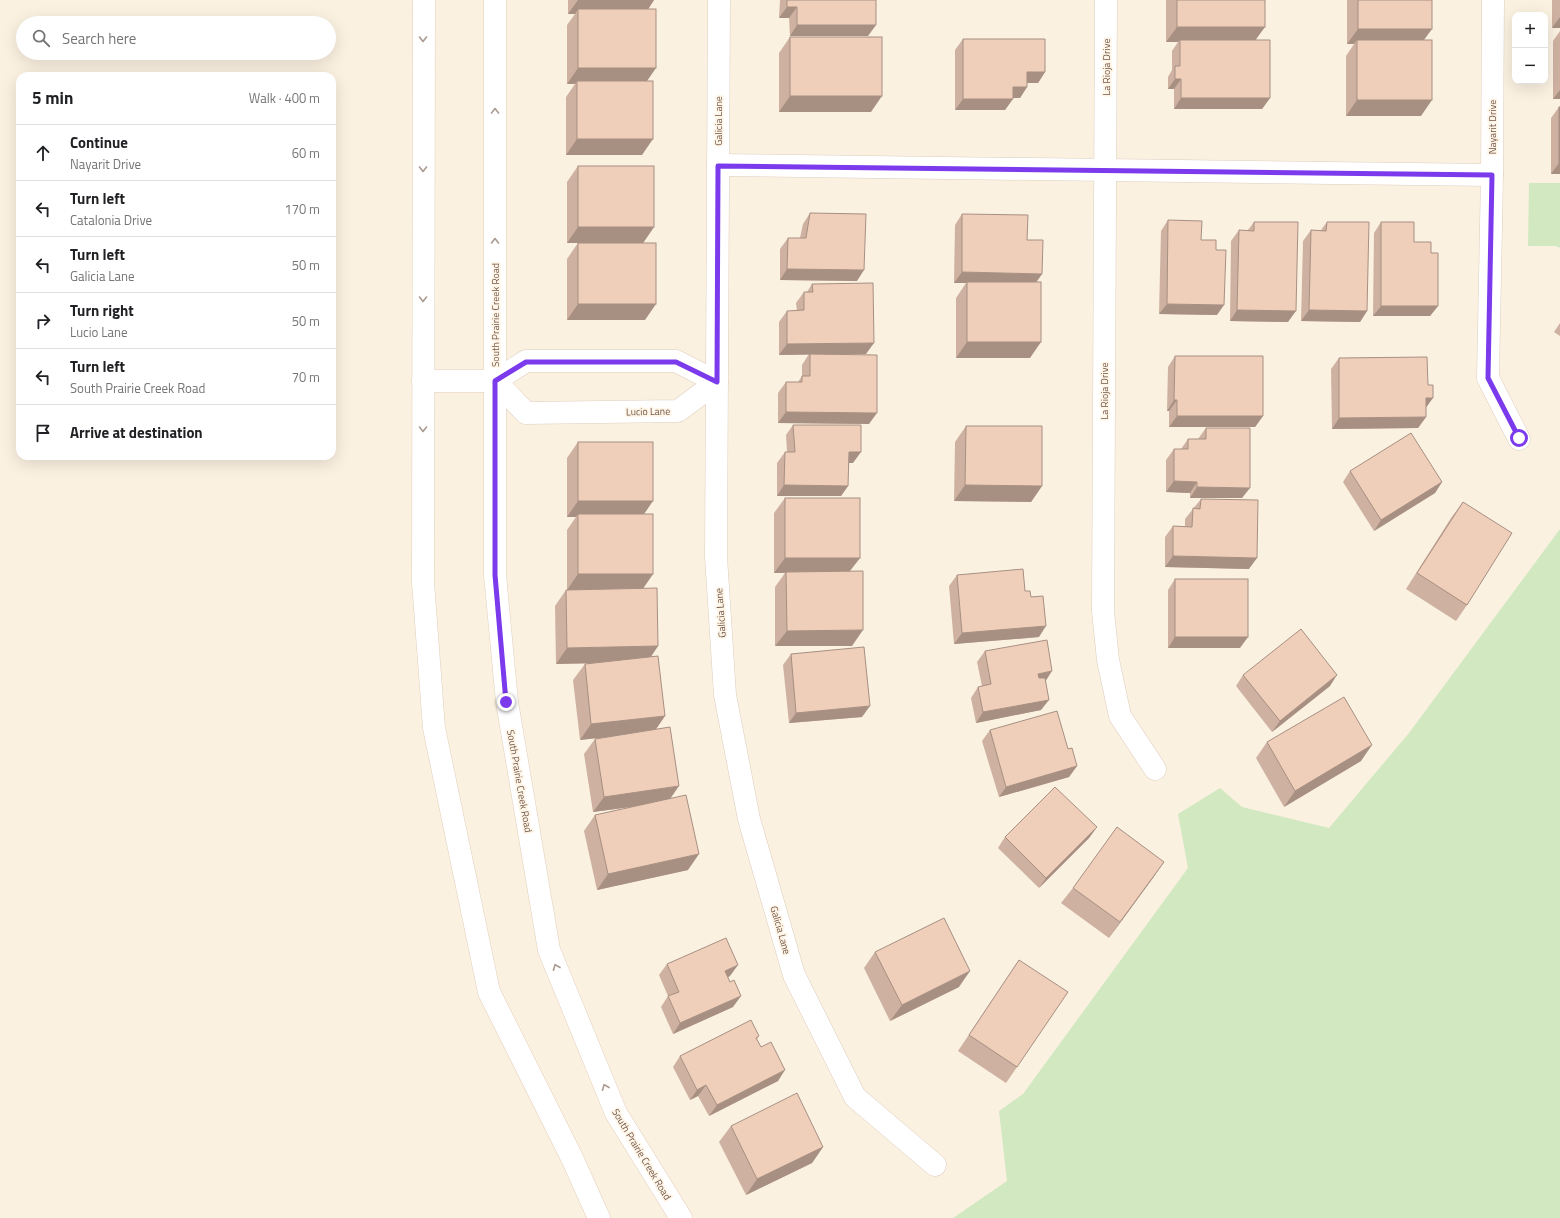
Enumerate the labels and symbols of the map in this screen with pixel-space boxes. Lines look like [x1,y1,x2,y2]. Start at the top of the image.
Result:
one-way arrow [419,36,428,42]
street label: La Rioja Drive [1099,39,1114,95]
street label: Galicia Lane [711,96,726,146]
street label: Nayarit Drive [1485,100,1500,154]
one-way arrow [491,108,499,114]
one-way arrow [419,166,427,172]
one-way arrow [491,238,499,244]
street label: South Prairie Creek Road [488,263,503,367]
one-way arrow [419,296,427,302]
street label: La Rioja Drive [1097,363,1112,419]
street label: Lucio Lane [626,404,670,419]
one-way arrow [419,426,427,432]
route start [1510,429,1528,447]
street label: Galicia Lane [711,588,730,638]
route end [497,693,515,711]
street label: South Prairie Creek Road [503,729,536,834]
street label: Galicia Lane [766,904,795,956]
one-way arrow [553,963,561,970]
one-way arrow [602,1084,610,1091]
street label: South Prairie Creek Road [608,1106,675,1203]

